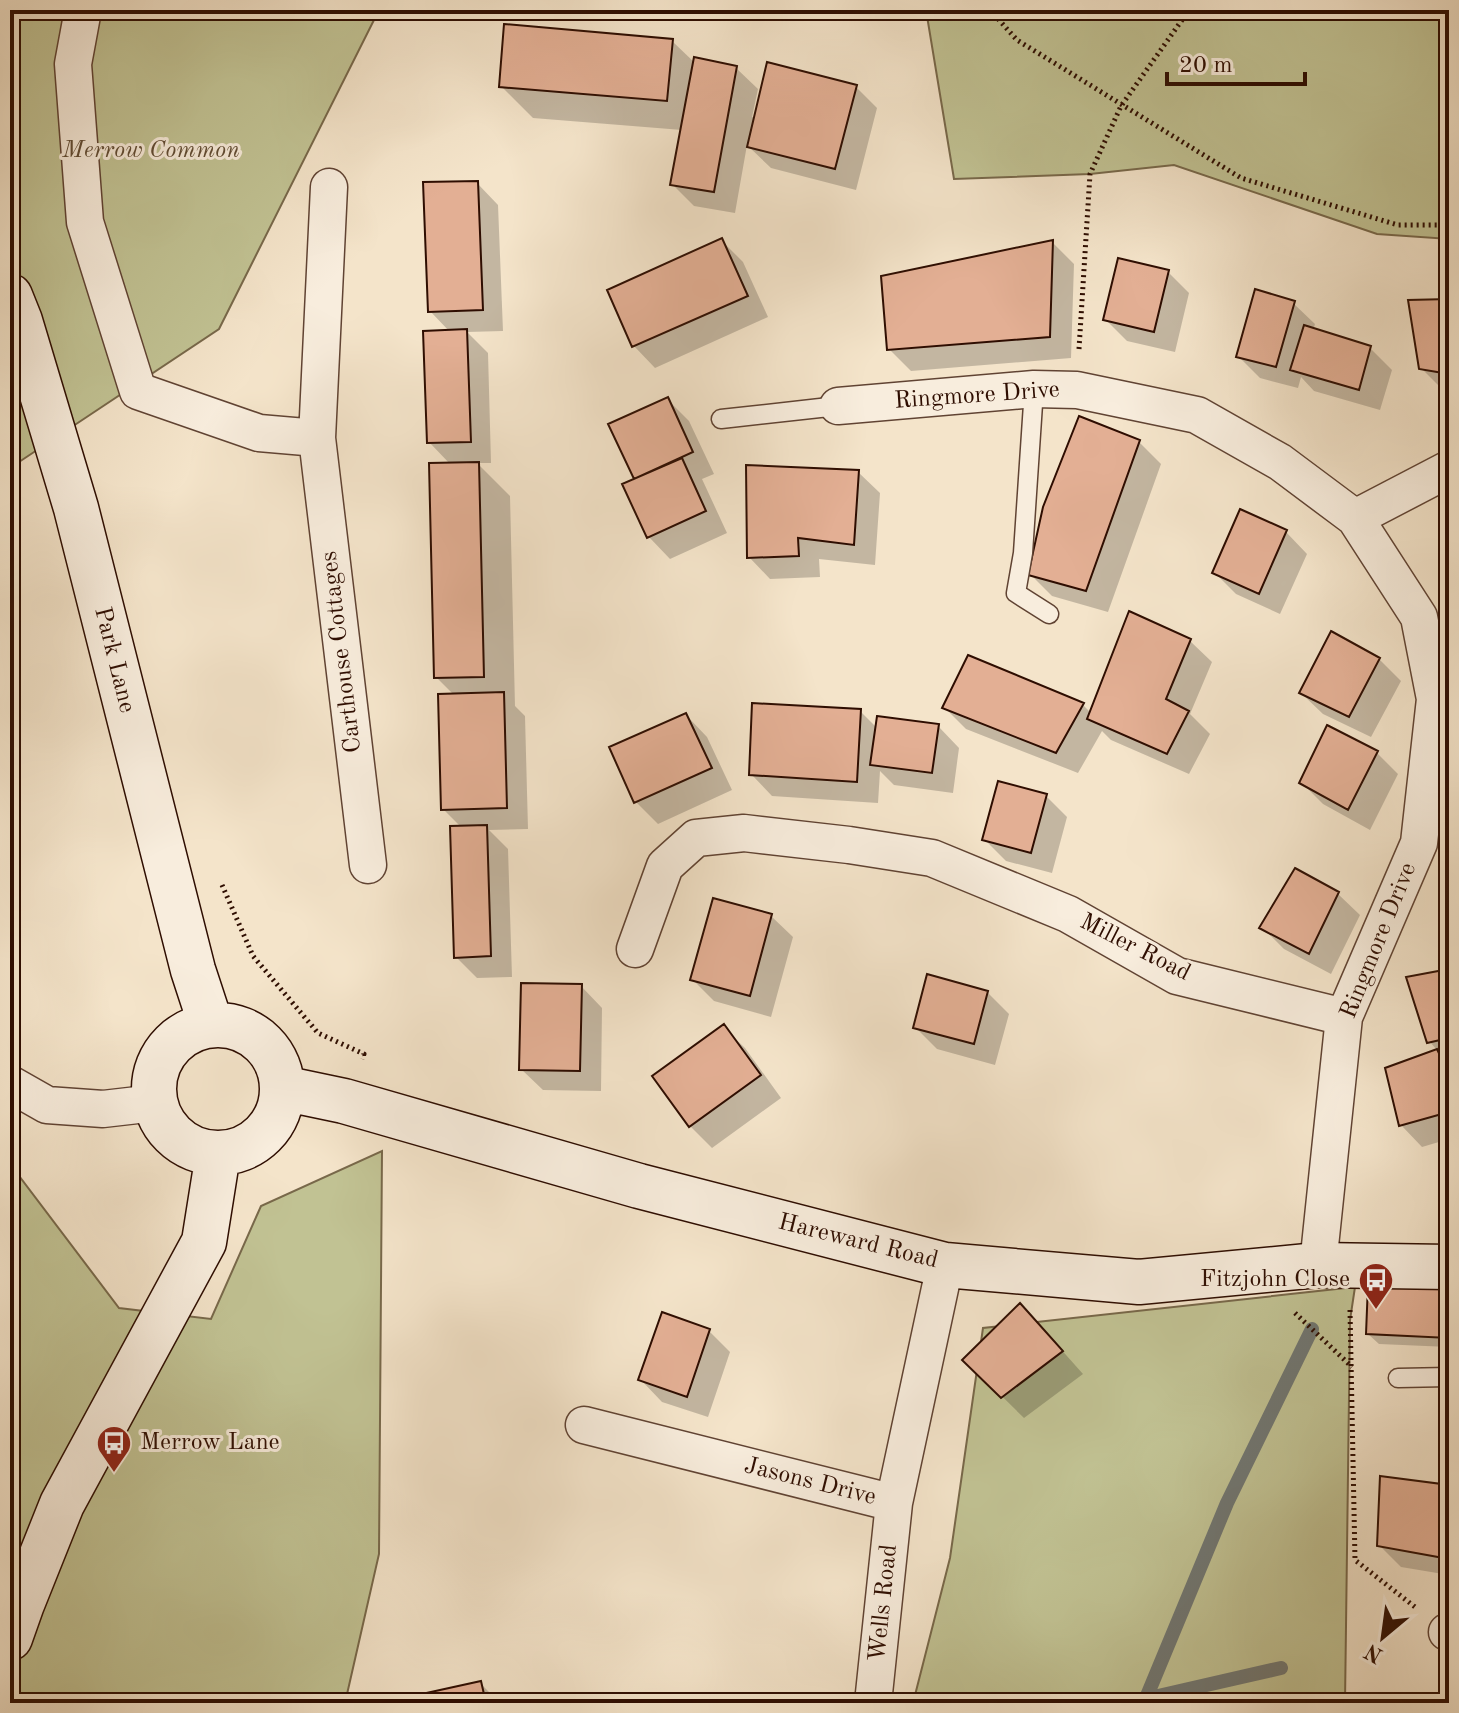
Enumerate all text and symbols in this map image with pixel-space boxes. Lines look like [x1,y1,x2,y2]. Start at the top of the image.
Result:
scale bar [1167,36,1305,86]
text: 20 m [1179,54,1233,78]
park label: Merrow Common [61,139,240,163]
street label: Ringmore Drive [893,378,1061,414]
street label: Carthouse Cottages [318,550,366,754]
street label: Park Lane [89,605,139,715]
street label: Ringmore Drive [1337,860,1421,1022]
street label: Miller Road [1076,910,1194,986]
street label: Hareward Road [776,1211,940,1273]
bus stop icon: Fitzjohn Close [1357,1261,1395,1311]
place label: Fitzjohn Close [1200,1268,1350,1292]
bus stop icon: Merrow Lane [95,1424,133,1474]
place label: Merrow Lane [140,1431,280,1455]
street label: Jasons Drive [742,1454,878,1510]
street label: Wells Road [866,1543,902,1663]
north arrow [1343,1597,1423,1677]
text: N [1361,1639,1387,1666]

